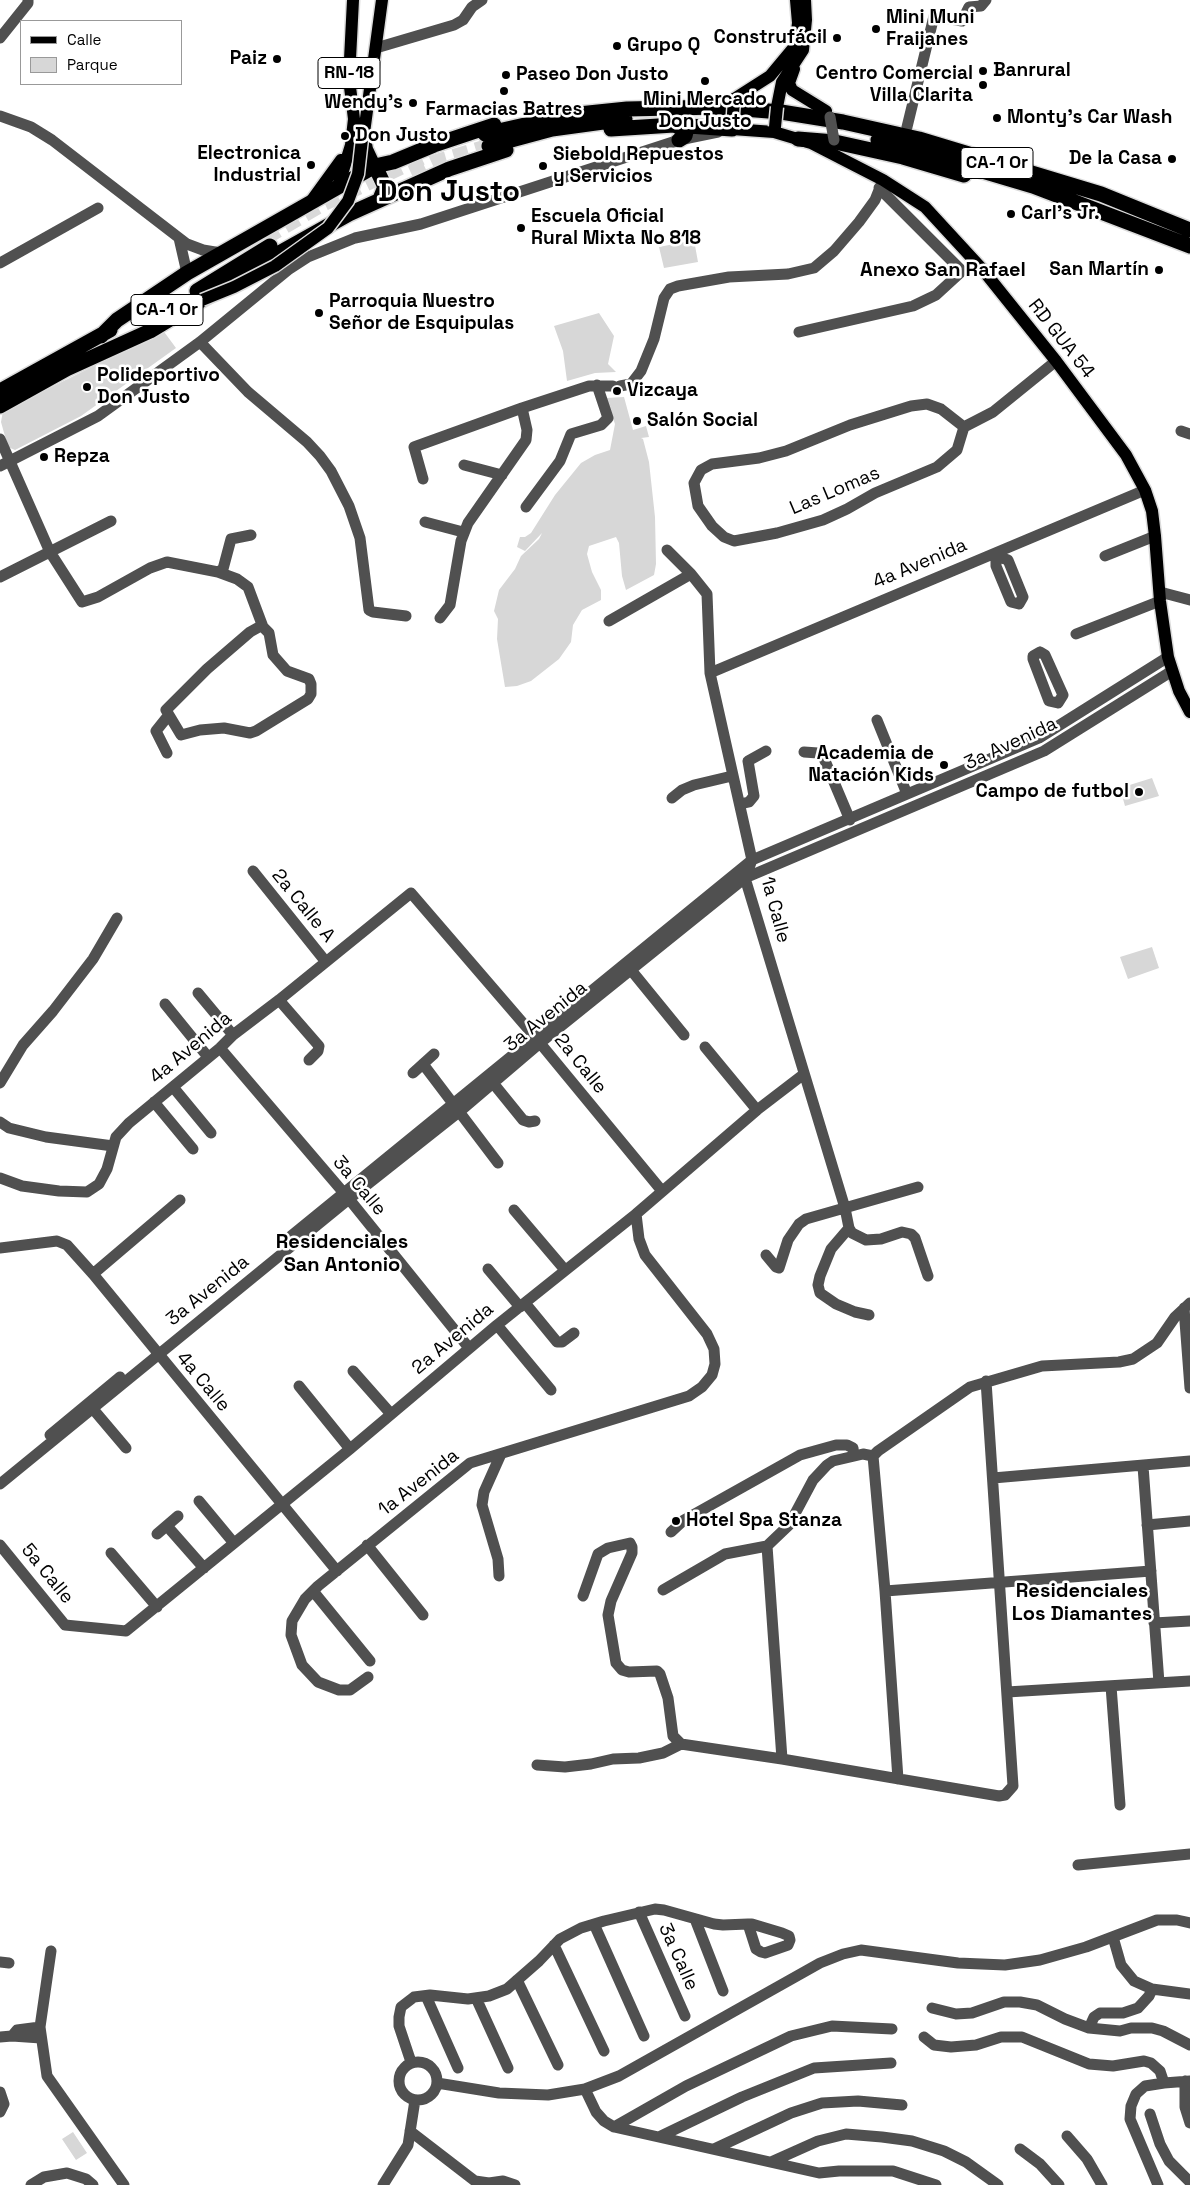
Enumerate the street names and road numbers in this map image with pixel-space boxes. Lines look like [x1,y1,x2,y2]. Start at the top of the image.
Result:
road number: RN-18 [318,58,380,88]
road number: CA-1 Or [961,148,1033,178]
road number: CA-1 Or [131,294,203,326]
street label: RD GUA 54 [1023,295,1099,383]
street label: Las Lomas [787,462,883,520]
street label: 4a Avenida [870,534,970,594]
street label: 3a Avenida [961,713,1061,775]
street label: 2a Calle A [267,865,339,947]
street label: 1a Calle [755,874,795,946]
street label: 3a Avenida [500,977,592,1057]
street label: 4a Avenida [145,1007,237,1089]
street label: 2a Calle [549,1029,611,1099]
street label: 3a Calle [327,1151,391,1221]
street label: 3a Avenida [162,1251,254,1331]
street label: 2a Avenida [408,1298,498,1380]
street label: 4a Calle [171,1347,235,1417]
street label: 1a Avenida [374,1444,464,1522]
street label: 5a Calle [16,1539,78,1609]
street label: 3a Calle [653,1920,703,1994]

